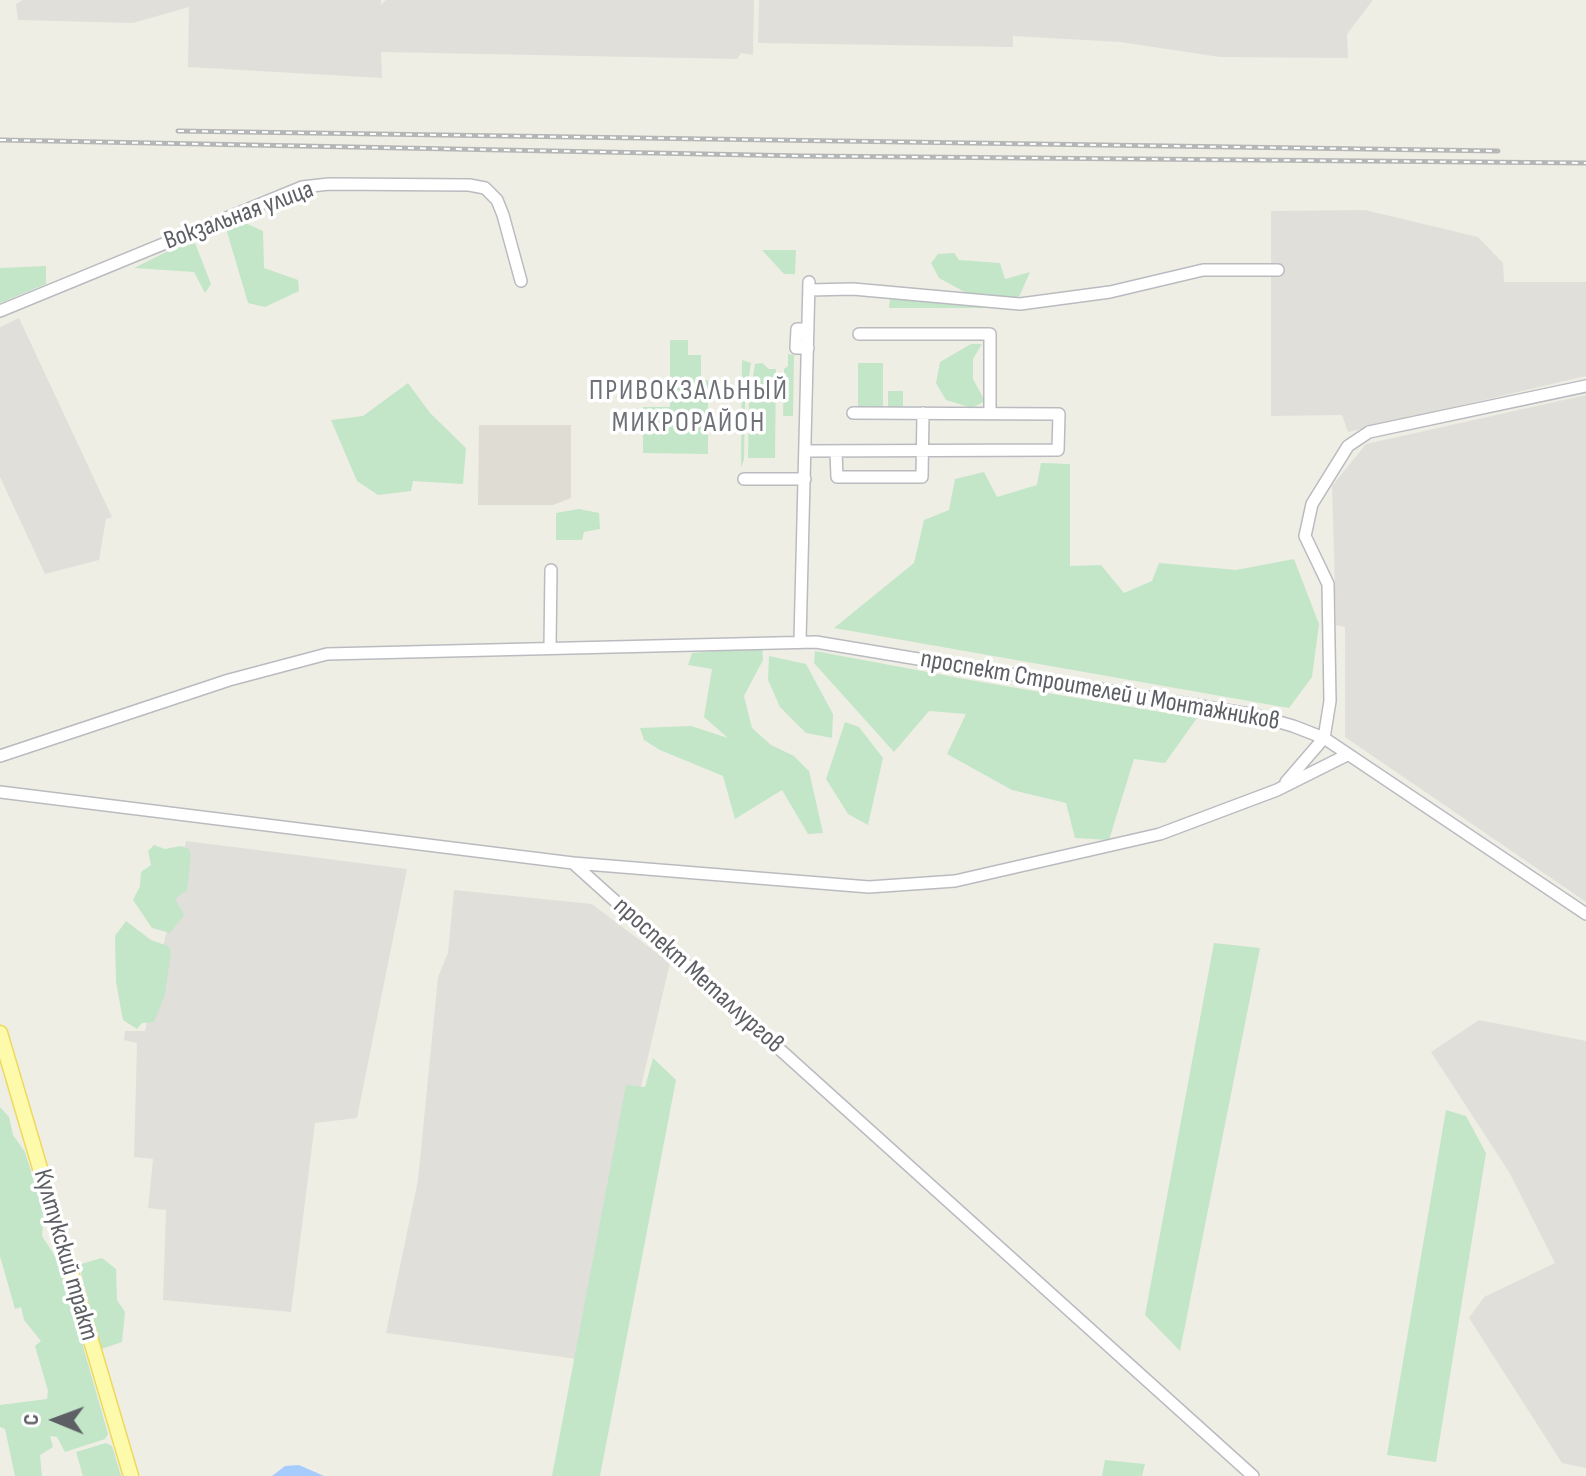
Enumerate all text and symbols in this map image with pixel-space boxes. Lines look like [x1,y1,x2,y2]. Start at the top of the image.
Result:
street label: Вокзальная улица [160,175,318,257]
district label: ПРИВОКЗАЛЬНЫЙ МИКРОРАЙОН [589,375,789,441]
street label: проспект Строителей и Монтажников [918,644,1282,738]
street label: проспект Металлургов [607,891,789,1061]
street label: Култукский тракт [26,1166,104,1344]
north arrow [16,1380,96,1460]
text: С [18,1414,45,1425]

